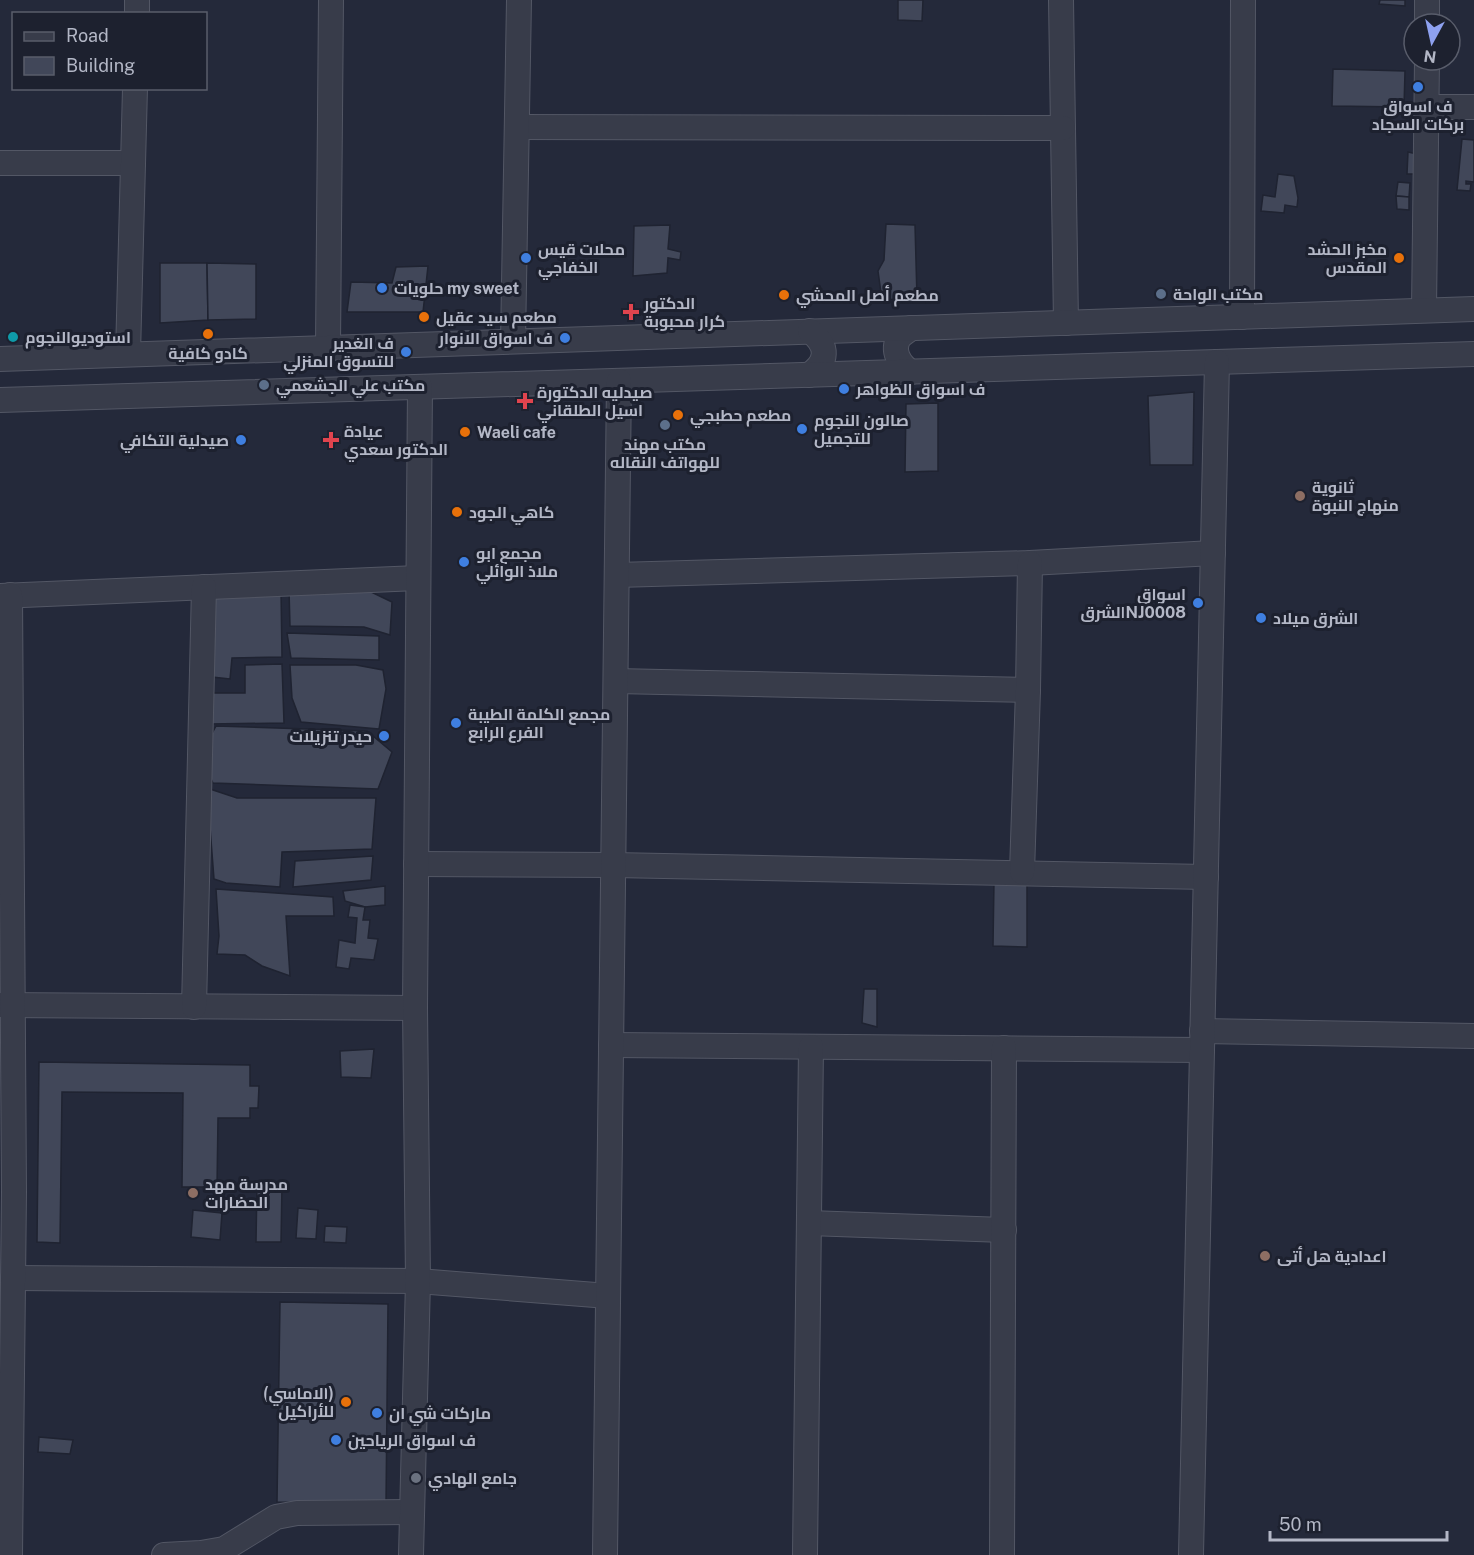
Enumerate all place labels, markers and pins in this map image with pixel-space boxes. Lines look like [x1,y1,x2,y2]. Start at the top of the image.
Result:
marker: ف اسواق بركات السجاد [1411,80,1425,94]
place label: ف اسواق بركات السجاد [1372,97,1464,134]
place label: محلات قيس الخفاجي [538,240,625,280]
place label: مخبز الحشد المقدس [1308,240,1387,277]
marker: محلات قيس الخفاجي [519,251,533,265]
marker: مخبز الحشد المقدس [1392,251,1406,265]
place label: حلويات my sweet [394,279,520,298]
marker: حلويات my sweet [375,281,389,295]
place label: مطعم أصل المحشي [796,285,939,308]
place label: مكتب الواحة [1173,285,1263,304]
marker: مكتب الواحة [1154,287,1168,301]
marker: مطعم أصل المحشي [777,288,791,302]
place label: الدكتور كرار محبوبة [643,294,725,331]
marker: الدكتور كرار محبوبة [622,303,640,321]
place label: مطعم سيد عقيل [436,308,557,329]
marker: مطعم سيد عقيل [417,310,431,324]
marker: كادو كافية [201,327,215,341]
place label: استوديوالنجوم [25,328,131,349]
place label: ف اسواق الانوار [438,329,553,348]
marker: استوديوالنجوم [6,330,20,344]
marker: ف اسواق الانوار [558,331,572,345]
place label: ف الغدير للتسوق المنزلي [283,334,394,374]
place label: كادو كافية [168,344,248,363]
marker: ف الغدير للتسوق المنزلي [399,345,413,359]
place label: مكتب علي الجشعمي [276,376,425,398]
marker: مكتب علي الجشعمي [257,378,271,392]
place label: ف اسواق الظواهر [855,380,986,399]
marker: ف اسواق الظواهر [837,382,851,396]
place label: صيدليه الدكتورة اسيل الطلقاني [537,383,653,423]
marker: صيدليه الدكتورة اسيل الطلقاني [518,394,532,408]
place label: مطعم حطبجي [690,406,791,428]
marker: مطعم حطبجي [671,408,685,422]
place label: صالون النجوم للتجميل [814,411,909,448]
marker: مكتب مهند للهواتف النقاله [658,418,672,432]
place label: عيادة الدكتور سعدي [344,422,448,462]
marker: صالون النجوم للتجميل [795,422,809,436]
place label: Waeli cafe [477,423,556,442]
marker: Waeli cafe [458,425,472,439]
place label: صيدلية التكافي [120,431,229,453]
marker: عيادة الدكتور سعدي [322,431,340,449]
marker: صيدلية التكافي [234,433,248,447]
place label: مكتب مهند للهواتف النقاله [610,435,720,472]
place label: ثانوية منهاج النبوة [1312,478,1399,516]
marker: ثانوية منهاج النبوة [1293,489,1307,503]
place label: كاهي الجود [469,503,554,525]
marker: كاهي الجود [450,505,464,519]
place label: مجمع ابو ملاذ الوائلي [476,544,558,584]
marker: مجمع ابو ملاذ الوائلي [457,555,471,569]
place label: اسواق الشرقNJ0008 [1081,585,1186,622]
marker: اسواق الشرقNJ0008 [1191,596,1205,610]
place label: الشرق ميلاد [1273,609,1358,628]
marker: الشرق ميلاد [1254,611,1268,625]
place label: مجمع الكلمة الطيبة الفرع الرابع [468,705,610,743]
marker: مجمع الكلمة الطيبة الفرع الرابع [449,716,463,730]
place label: حيدر تنزيلات [290,727,372,746]
marker: حيدر تنزيلات [377,729,391,743]
place label: مدرسة مهد الحضارات [205,1175,288,1212]
marker: مدرسة مهد الحضارات [186,1186,200,1200]
place label: اعدادية هل أتى [1277,1246,1386,1266]
marker: اعدادية هل أتى [1258,1249,1272,1263]
place label: (الاماسي) للأراكيل [263,1384,334,1421]
marker: (الاماسي) للأراكيل [339,1395,353,1409]
place label: ماركات شي ان [389,1404,491,1426]
marker: ماركات شي ان [370,1406,384,1420]
place label: ف اسواق الرياحين [348,1431,476,1450]
marker: ف اسواق الرياحين [329,1433,343,1447]
place label: جامع الهادي [428,1469,517,1491]
marker: جامع الهادي [409,1471,423,1485]

